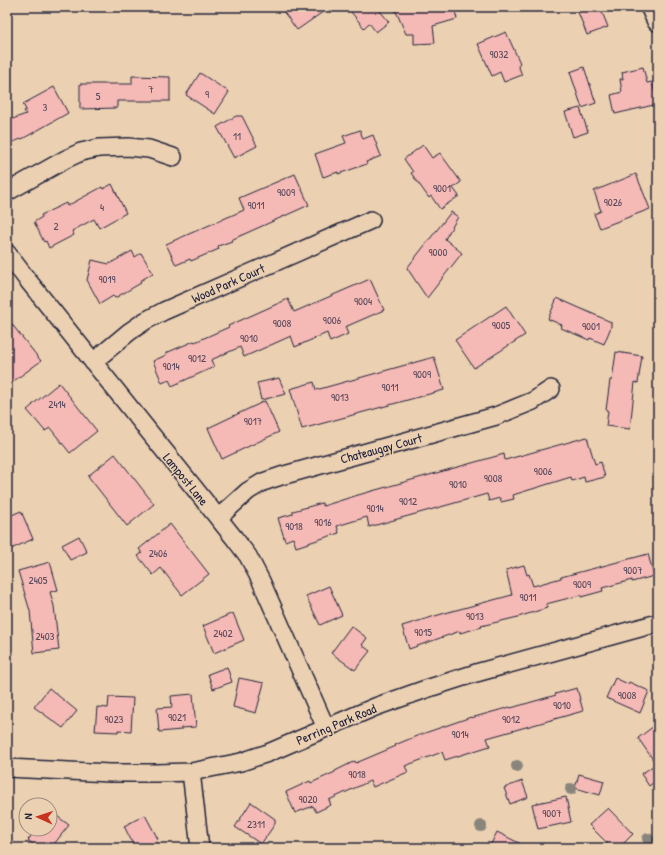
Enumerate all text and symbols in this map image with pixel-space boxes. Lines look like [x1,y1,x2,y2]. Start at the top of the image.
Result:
house number: 9032 [489,47,509,61]
house number: 7 [148,82,154,96]
house number: 9 [205,87,209,101]
house number: 5 [96,89,101,103]
house number: 3 [43,100,48,114]
house number: 11 [233,129,241,143]
house number: 9001 [433,181,451,195]
house number: 9009 [277,185,295,199]
house number: 9026 [604,195,623,209]
house number: 9011 [248,198,264,212]
house number: 4 [100,200,104,214]
house number: 2 [53,219,59,233]
house number: 9000 [429,245,447,259]
street label: Wood Park Court [189,259,268,307]
house number: 9019 [99,272,116,286]
house number: 9004 [354,294,372,308]
house number: 9006 [323,313,342,327]
house number: 9008 [273,316,292,330]
house number: 9005 [492,318,511,332]
house number: 9001 [582,319,600,333]
house number: 9010 [240,331,258,345]
house number: 9012 [188,351,206,365]
house number: 9014 [162,359,180,373]
house number: 9009 [413,367,431,381]
house number: 9011 [382,380,398,394]
house number: 9013 [331,390,349,404]
house number: 2414 [48,397,66,411]
house number: 9017 [244,414,262,428]
street label: Chateaugay Court [338,428,424,468]
street label: Lampost Lane [159,449,213,509]
house number: 9006 [534,464,553,478]
house number: 9008 [484,471,503,485]
house number: 9010 [449,477,467,491]
house number: 9012 [399,494,417,508]
house number: 9014 [366,501,384,515]
house number: 9016 [314,515,332,529]
house number: 9018 [285,519,303,533]
house number: 2406 [149,546,168,560]
house number: 9007 [623,563,643,577]
house number: 2405 [29,573,48,587]
house number: 9009 [573,577,591,591]
house number: 9011 [520,590,536,604]
house number: 9013 [466,609,484,623]
house number: 9015 [414,625,432,639]
house number: 2402 [213,626,233,640]
house number: 2403 [35,629,55,643]
house number: 9008 [618,688,637,702]
house number: 9010 [553,698,571,712]
street label: Perring Park Road [293,699,379,749]
house number: 9021 [168,710,186,724]
house number: 9023 [104,712,124,726]
house number: 9012 [502,712,520,726]
house number: 9014 [451,727,469,741]
house number: 9018 [348,767,366,781]
house number: 9020 [298,792,318,806]
north arrow [18,797,58,837]
house number: 9007 [542,806,562,820]
text: N [21,813,35,820]
house number: 2311 [247,817,265,831]

